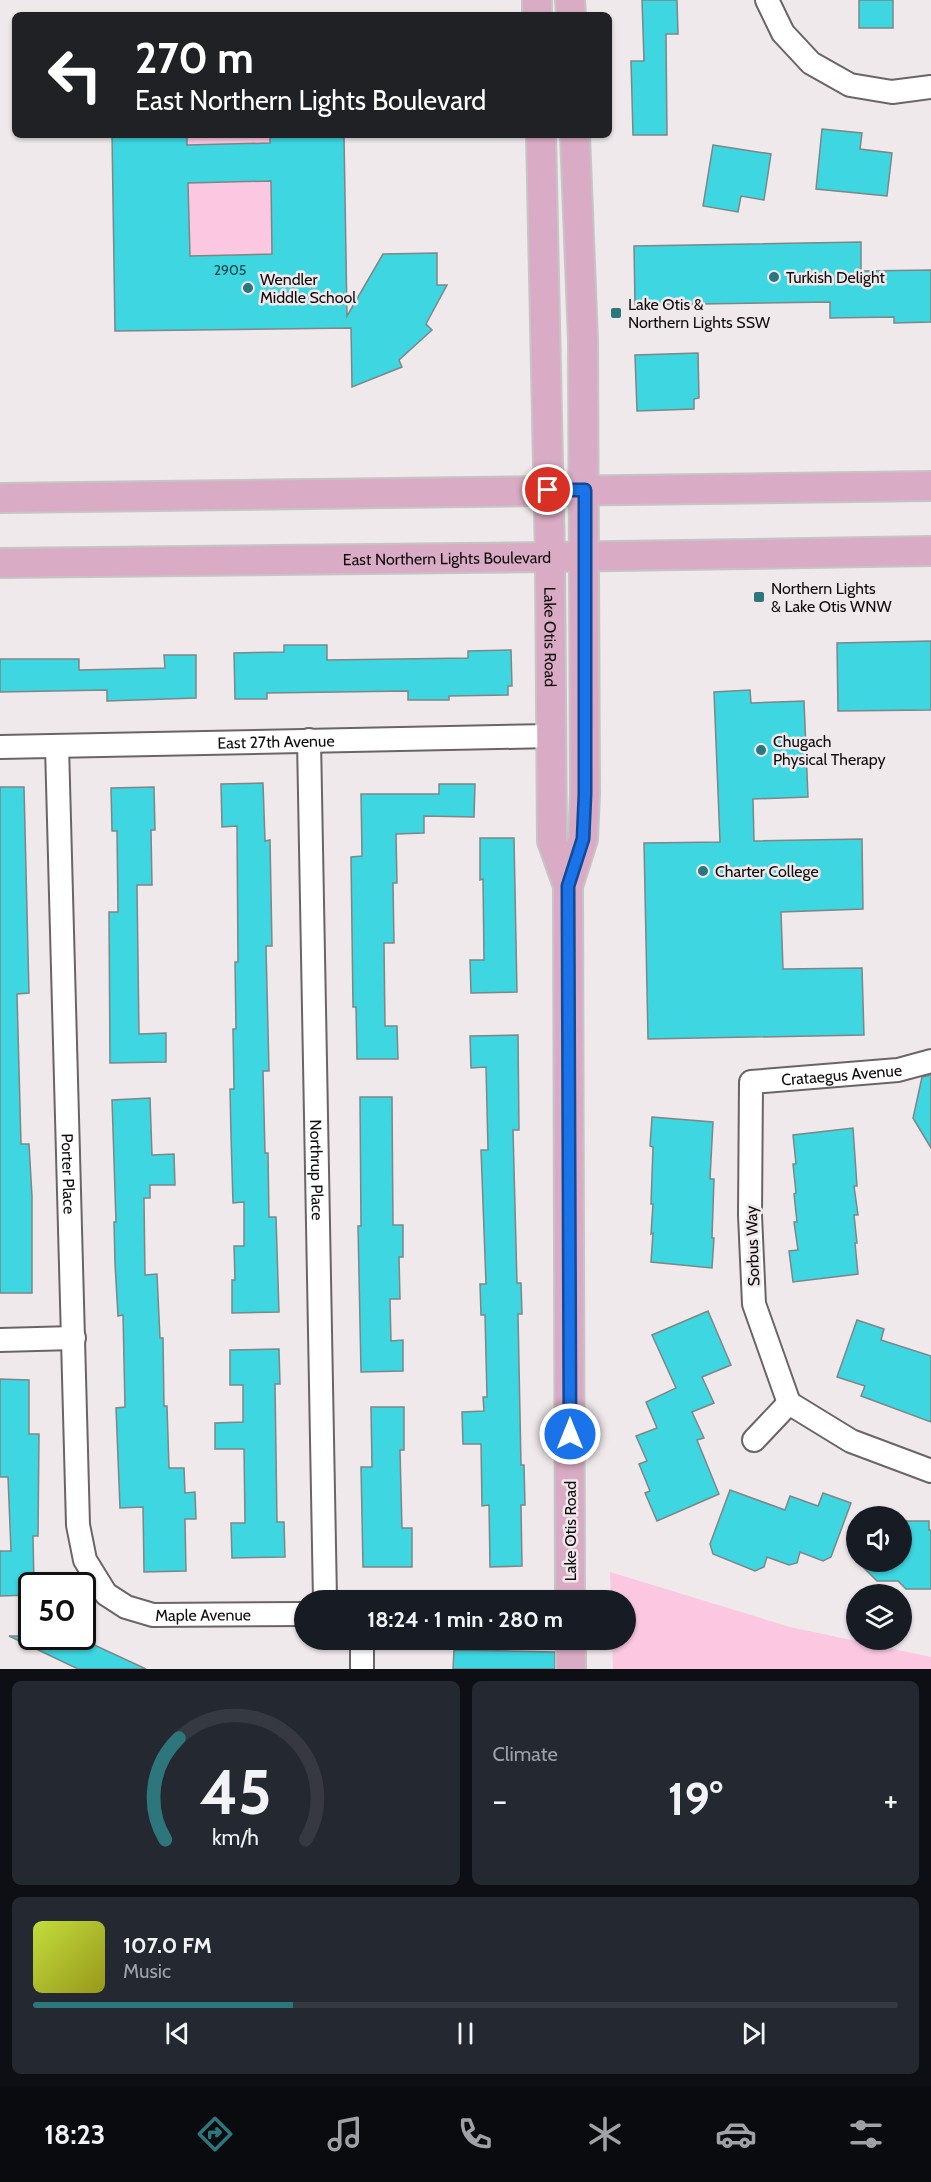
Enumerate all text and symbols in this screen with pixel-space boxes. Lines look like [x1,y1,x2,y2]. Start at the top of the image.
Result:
text: 270 m [135,32,254,84]
icon: left [36,36,114,114]
text: East Northern Lights Boulevard [135,84,486,117]
house number: 2905 [214,261,246,279]
place label: Turkish Delight [786,268,885,287]
place label: Wendler Middle School [260,270,356,307]
marker: Turkish Delight [767,270,781,284]
marker: Wendler Middle School [241,281,255,295]
place label: Lake Otis & Northern Lights SSW [628,295,771,332]
marker: Lake Otis & Northern Lights SSW [609,306,623,320]
pin [522,464,573,515]
icon: arrive [531,473,564,506]
street label: East Northern Lights Boulevard [343,548,551,569]
place label: Northern Lights & Lake Otis WNW [771,579,892,616]
street label: Lake Otis Road [540,587,560,687]
marker: Northern Lights & Lake Otis WNW [752,590,766,604]
street label: East 27th Avenue [217,731,335,753]
place label: Chugach Physical Therapy [773,732,886,769]
marker: Chugach Physical Therapy [754,743,768,757]
place label: Charter College [715,862,819,881]
marker: Charter College [696,864,710,878]
street label: Crataegus Avenue [781,1061,903,1089]
street label: Northrup Place [306,1119,327,1221]
street label: Porter Place [57,1133,79,1215]
street label: Sorbus Way [742,1205,763,1287]
position arrow [538,1402,602,1466]
street label: Lake Otis Road [561,1481,580,1581]
map controls [846,1506,912,1650]
button: sound [846,1506,912,1572]
speed limit sign: 50 [18,1572,96,1650]
button: layers [846,1584,912,1650]
street label: Maple Avenue [155,1605,251,1625]
text: 18:24 · 1 min · 280 m [367,1606,563,1633]
text: Climate [493,1742,558,1766]
text: 45 [200,1754,272,1830]
text: 19° [668,1772,723,1826]
text: − [493,1780,507,1820]
text: + [883,1780,898,1820]
text: km/h [212,1824,259,1850]
text: 107.0 FM [123,1932,212,1959]
text: Music [123,1959,171,1983]
icon: previous [161,2017,194,2050]
icon: pause [449,2017,482,2050]
icon: next [737,2017,770,2050]
icon: directions [194,2113,236,2155]
icon: music [324,2113,366,2155]
icon: phone [454,2113,496,2155]
icon: climate [584,2113,626,2155]
icon: car [715,2113,757,2155]
icon: filters [845,2113,887,2155]
text: 18:23 [44,2118,105,2151]

